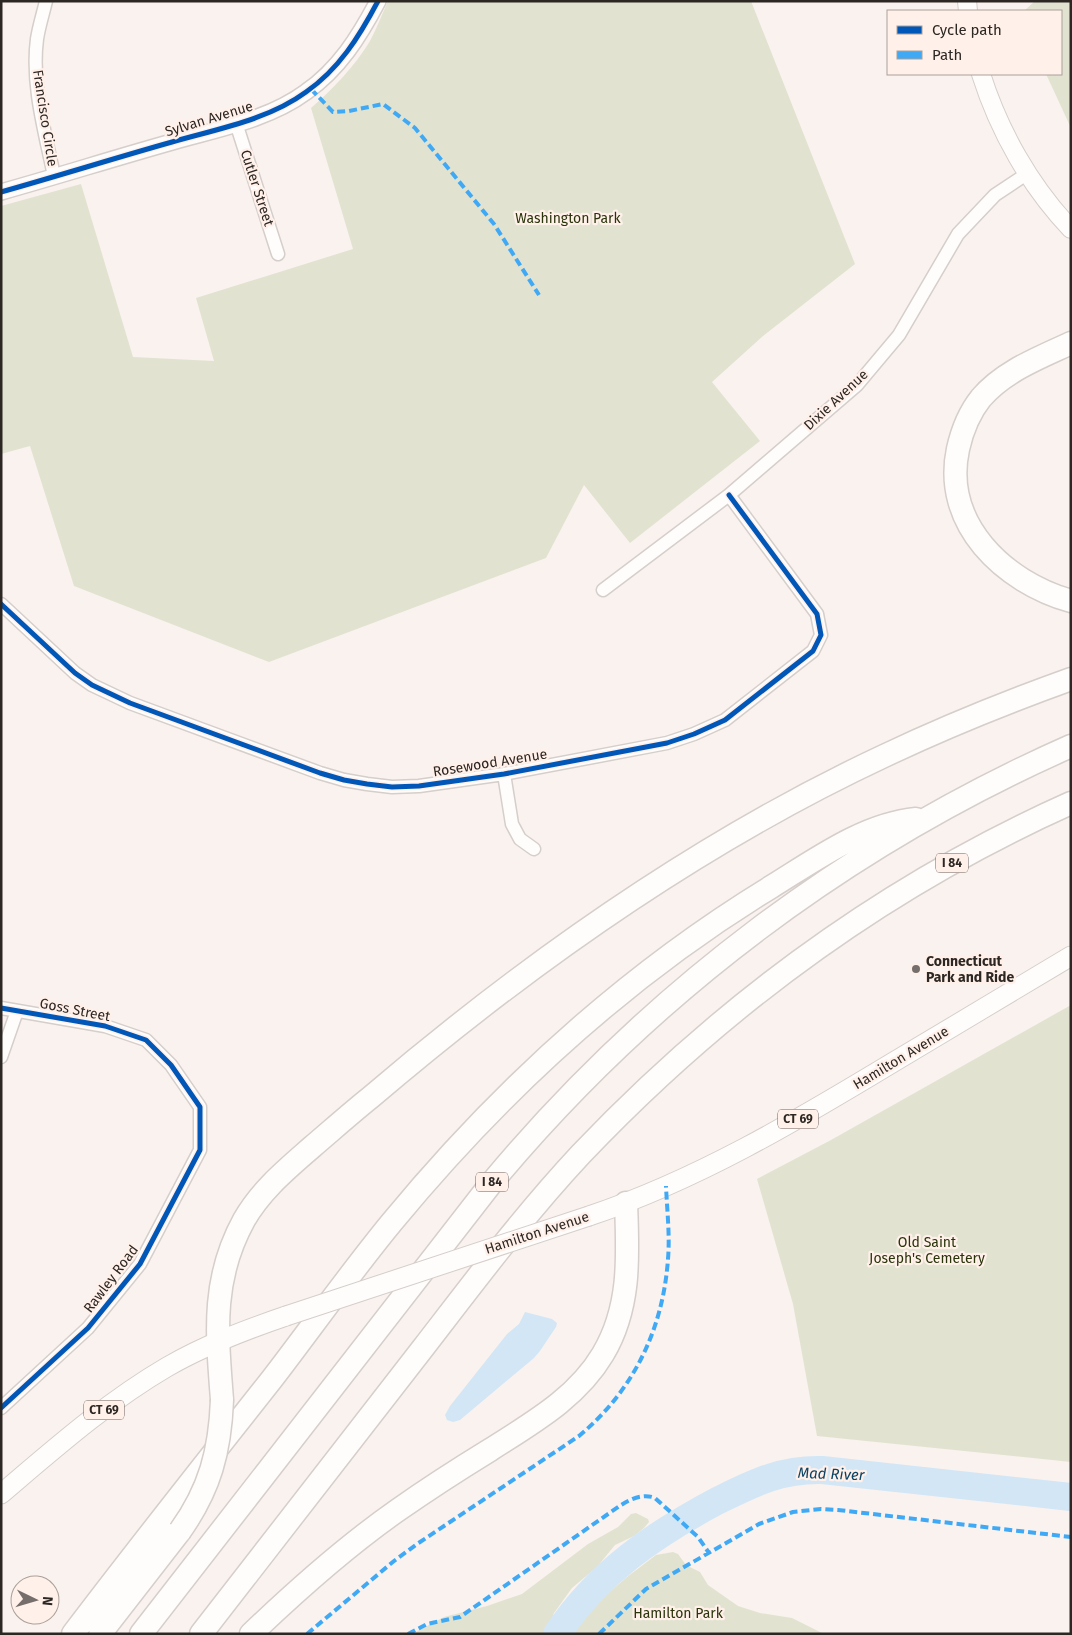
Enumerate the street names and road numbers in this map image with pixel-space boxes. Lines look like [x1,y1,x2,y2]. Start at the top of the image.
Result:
street label: Francisco Circle [29,68,61,168]
street label: Sylvan Avenue [163,98,255,140]
street label: Cutler Street [237,148,278,229]
street label: Dixie Avenue [800,366,872,434]
street label: Rosewood Avenue [432,746,548,780]
road number: I 84 [936,854,968,872]
street label: Goss Street [38,995,113,1025]
street label: Hamilton Avenue [850,1023,952,1093]
road number: CT 69 [778,1110,818,1128]
road number: I 84 [476,1172,508,1192]
street label: Hamilton Avenue [483,1208,591,1258]
street label: Rawley Road [80,1242,142,1316]
road number: CT 69 [84,1400,124,1420]

